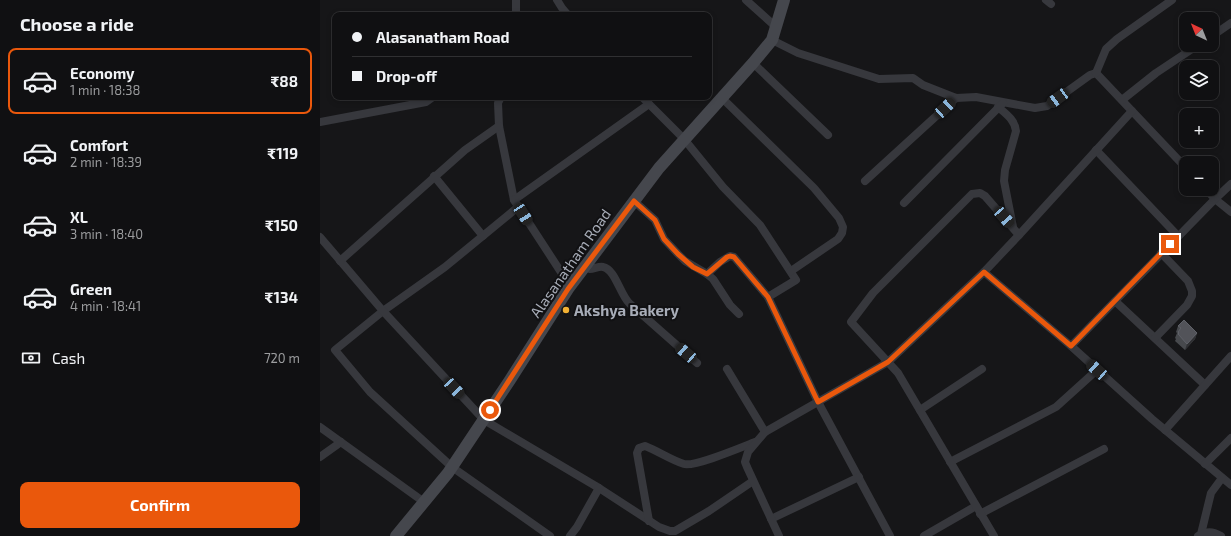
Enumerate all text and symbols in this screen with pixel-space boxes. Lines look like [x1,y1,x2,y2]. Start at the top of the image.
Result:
north arrow [1179,12,1219,52]
map controls [1179,12,1219,196]
text: Choose a ride [20,13,134,35]
text: Alasanatham Road [376,28,510,46]
button: layers [1179,60,1219,100]
icon: car [22,63,58,99]
text: Economy [70,64,135,82]
text: Drop-off [376,67,437,85]
text: ₹88 [270,72,298,90]
text: 1 min · 18:38 [70,82,140,98]
car [1045,86,1071,110]
car [932,95,958,121]
button: + [1179,108,1219,148]
icon: car [22,135,58,171]
text: Comfort [70,136,128,154]
text: ₹119 [267,144,298,162]
text: 2 min · 18:39 [70,154,142,170]
button: − [1179,156,1219,196]
car [511,201,535,227]
car [992,204,1016,230]
street label: Alasanatham Road [526,205,614,321]
icon: car [22,207,58,243]
text: XL [70,208,88,226]
text: ₹150 [265,216,298,234]
text: 3 min · 18:40 [70,226,143,242]
route end [1161,235,1179,253]
icon: car [22,279,58,315]
text: Green [70,280,112,298]
text: ₹134 [265,288,298,306]
text: 4 min · 18:41 [70,298,141,314]
place label: Akshya Bakery [574,301,679,320]
marker: Akshya Bakery [561,305,571,315]
car [673,341,699,365]
icon: cash [20,347,42,369]
text: Cash [52,349,85,367]
text: 720 m [264,350,300,366]
car [1084,358,1110,382]
car [441,375,467,401]
route start [481,401,499,419]
button: Confirm [20,482,300,528]

